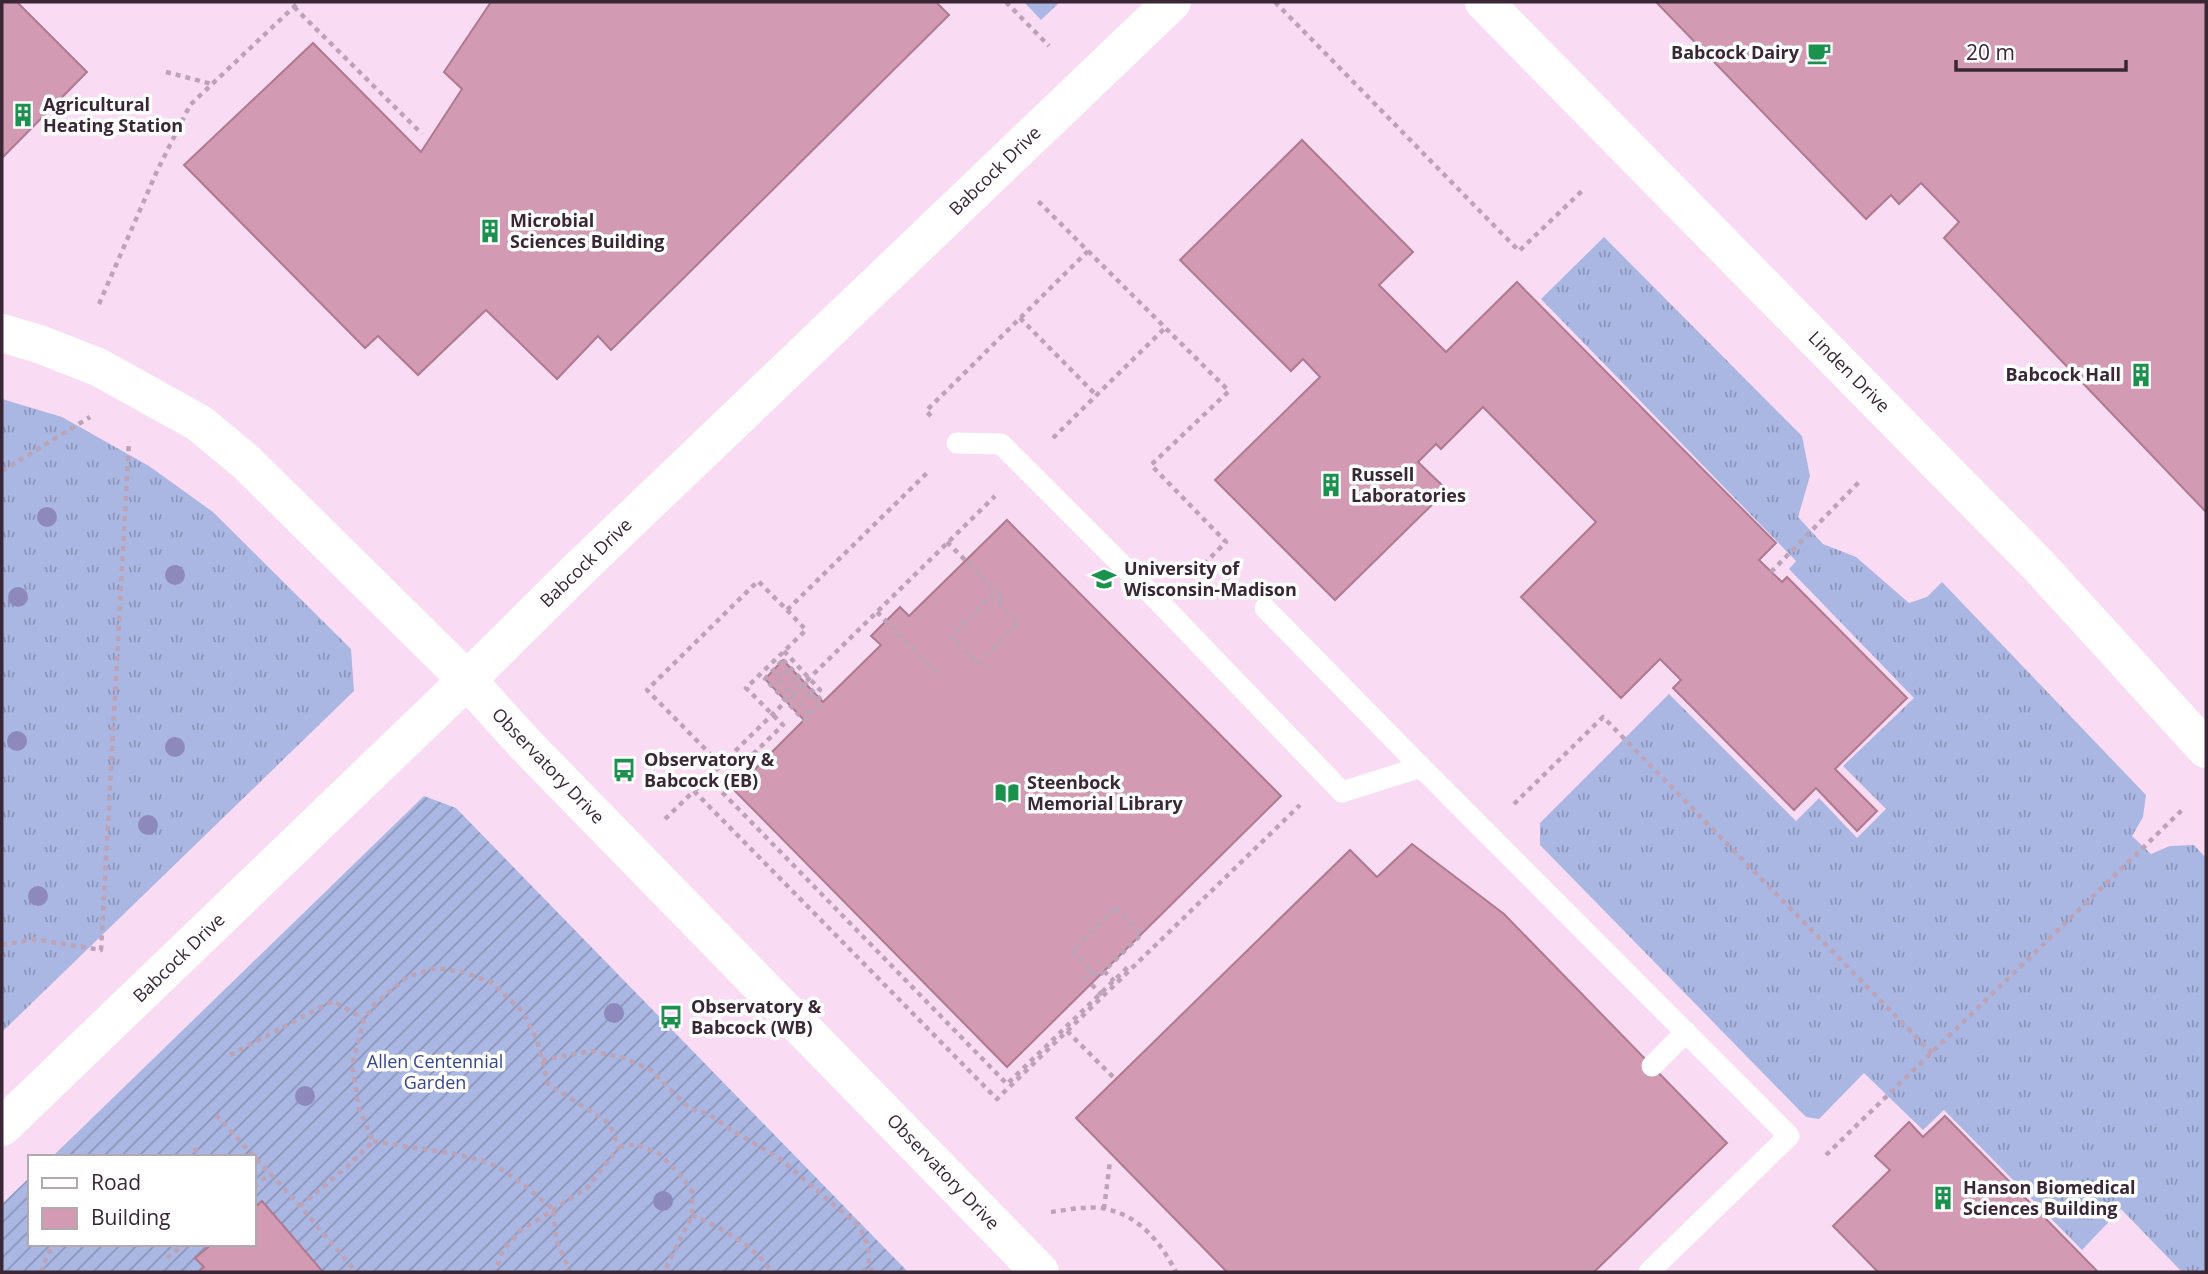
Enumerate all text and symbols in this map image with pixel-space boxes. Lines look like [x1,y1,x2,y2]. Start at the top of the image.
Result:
scale bar [1956,28,2126,72]
text: 20 m [1966,38,2015,66]
cafe icon: Babcock Dairy [1805,39,1833,67]
place label: Babcock Dairy [1671,40,1800,64]
place label: Agricultural Heating Station [43,92,183,137]
building icon: Agricultural Heating Station [9,101,37,129]
street label: Babcock Drive [943,120,1045,220]
place label: Microbial Sciences Building [510,208,664,253]
building icon: Microbial Sciences Building [476,217,504,245]
street label: Linden Drive [1804,325,1896,417]
building icon: Babcock Hall [2127,361,2155,389]
place label: Babcock Hall [2006,362,2121,386]
place label: Russell Laboratories [1351,462,1466,507]
building icon: Russell Laboratories [1317,471,1345,499]
street label: Babcock Drive [534,512,636,612]
place label: University of Wisconsin-Madison [1124,556,1297,601]
school or university icon: University of Wisconsin-Madison [1090,565,1118,593]
street label: Observatory Drive [487,702,610,828]
place label: Observatory & Babcock (EB) [644,747,775,792]
bus stop icon: Observatory & Babcock (EB) [610,756,638,784]
place label: Steenbock Memorial Library [1027,770,1183,815]
library icon: Steenbock Memorial Library [993,779,1021,807]
street label: Babcock Drive [127,907,229,1007]
place label: Observatory & Babcock (WB) [691,994,822,1039]
bus stop icon: Observatory & Babcock (WB) [657,1003,685,1031]
park label: Allen Centennial Garden [367,1049,503,1094]
street label: Observatory Drive [882,1108,1005,1234]
legend [28,1155,256,1246]
text: Road [91,1168,141,1196]
place label: Hanson Biomedical Sciences Building [1963,1175,2136,1220]
building icon: Hanson Biomedical Sciences Building [1929,1184,1957,1212]
text: Building [91,1203,170,1231]

